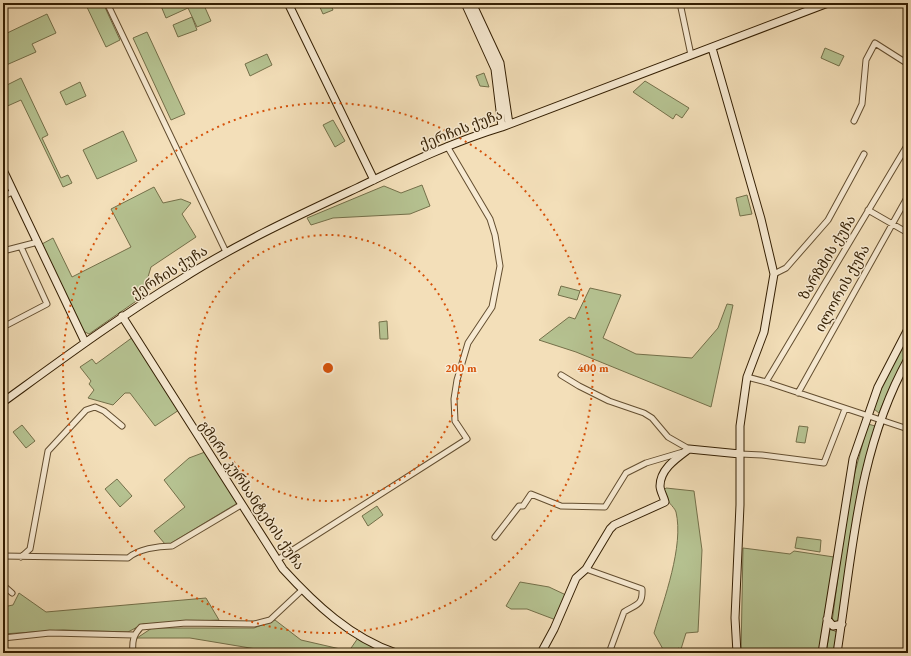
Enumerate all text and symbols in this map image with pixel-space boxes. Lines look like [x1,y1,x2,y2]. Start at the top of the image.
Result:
street label: ქერჩის ქუჩა [417,105,505,153]
street label: ზარზმის ქუჩა [795,211,859,303]
street label: ქერჩის ქუჩა [127,241,211,303]
street label: ილორის ქუჩა [811,241,873,335]
text: 200 m [445,360,477,376]
text: 400 m [577,360,609,376]
centre of rings [321,361,335,375]
street label: გმირი კურსანტების ქუჩა [195,417,309,573]

